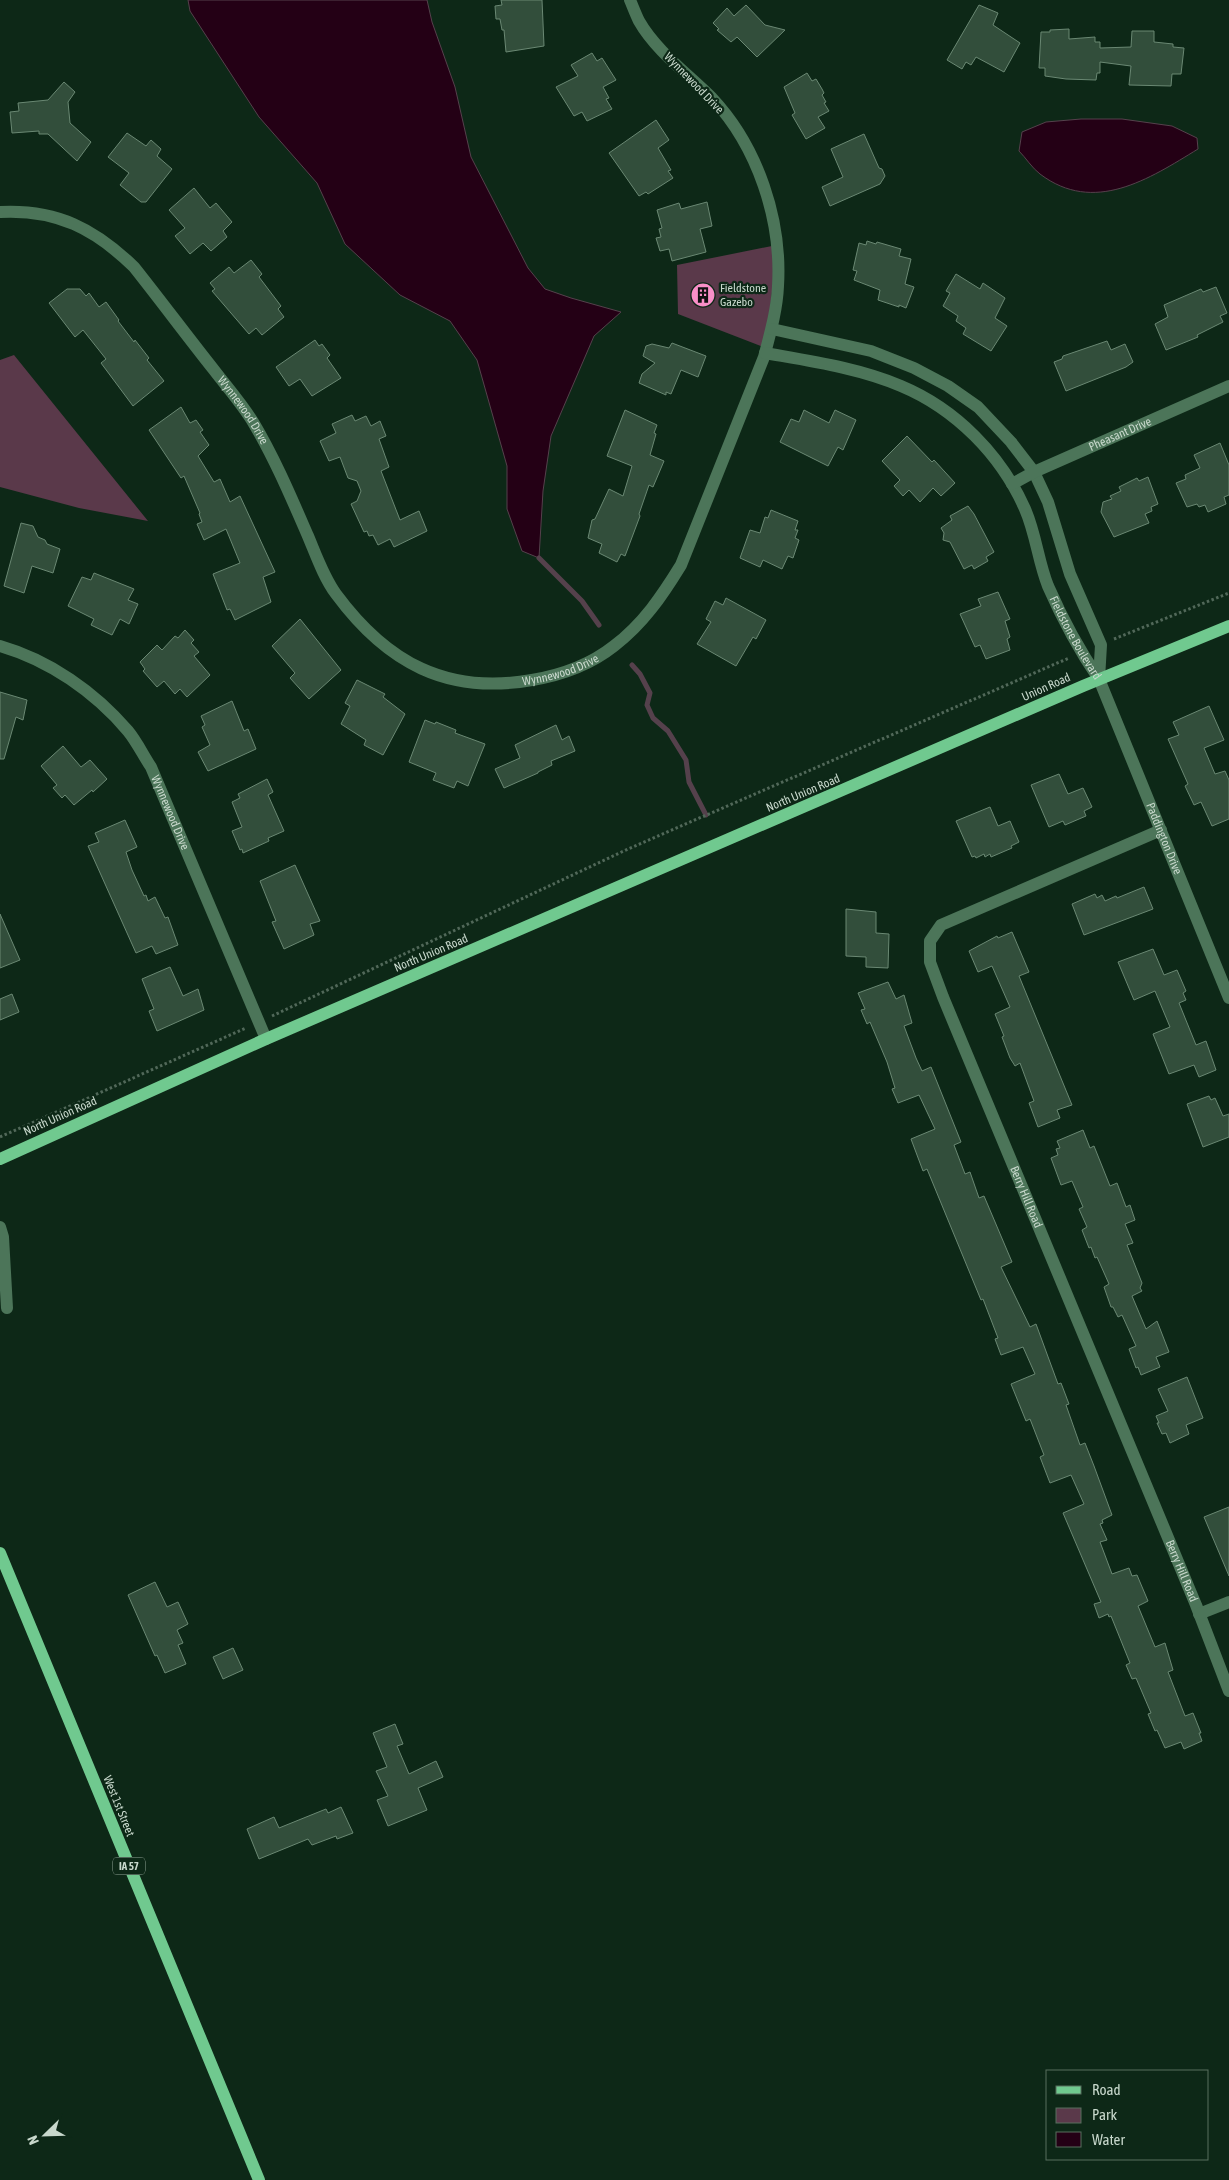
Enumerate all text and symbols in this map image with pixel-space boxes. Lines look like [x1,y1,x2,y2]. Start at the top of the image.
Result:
street label: Wynnewood Drive [661,50,727,116]
place label: Fieldstone Gazebo [720,281,766,309]
building icon: Fieldstone Gazebo [690,282,716,308]
street label: Wynnewood Drive [215,373,271,447]
street label: Pheasant Drive [1087,414,1153,454]
street label: Fieldstone Boulevard [1047,594,1104,682]
street label: Wynnewood Drive [521,651,601,688]
street label: Union Road [1020,670,1072,704]
street label: North Union Road [764,771,842,815]
street label: Wynnewood Drive [148,773,192,852]
street label: Paddington Drive [1143,801,1185,877]
street label: North Union Road [392,931,470,975]
street label: North Union Road [21,1094,99,1138]
street label: Berry Hill Road [1007,1164,1045,1230]
street label: Berry Hill Road [1163,1538,1201,1604]
street label: West 1st Street [100,1774,138,1839]
road number: IA 57 [113,1858,145,1874]
legend [1046,2070,1209,2160]
text: Road [1092,2081,1121,2098]
text: Park [1092,2106,1117,2123]
north arrow [20,2110,70,2160]
text: Water [1092,2131,1125,2148]
text: N [24,2133,42,2147]

